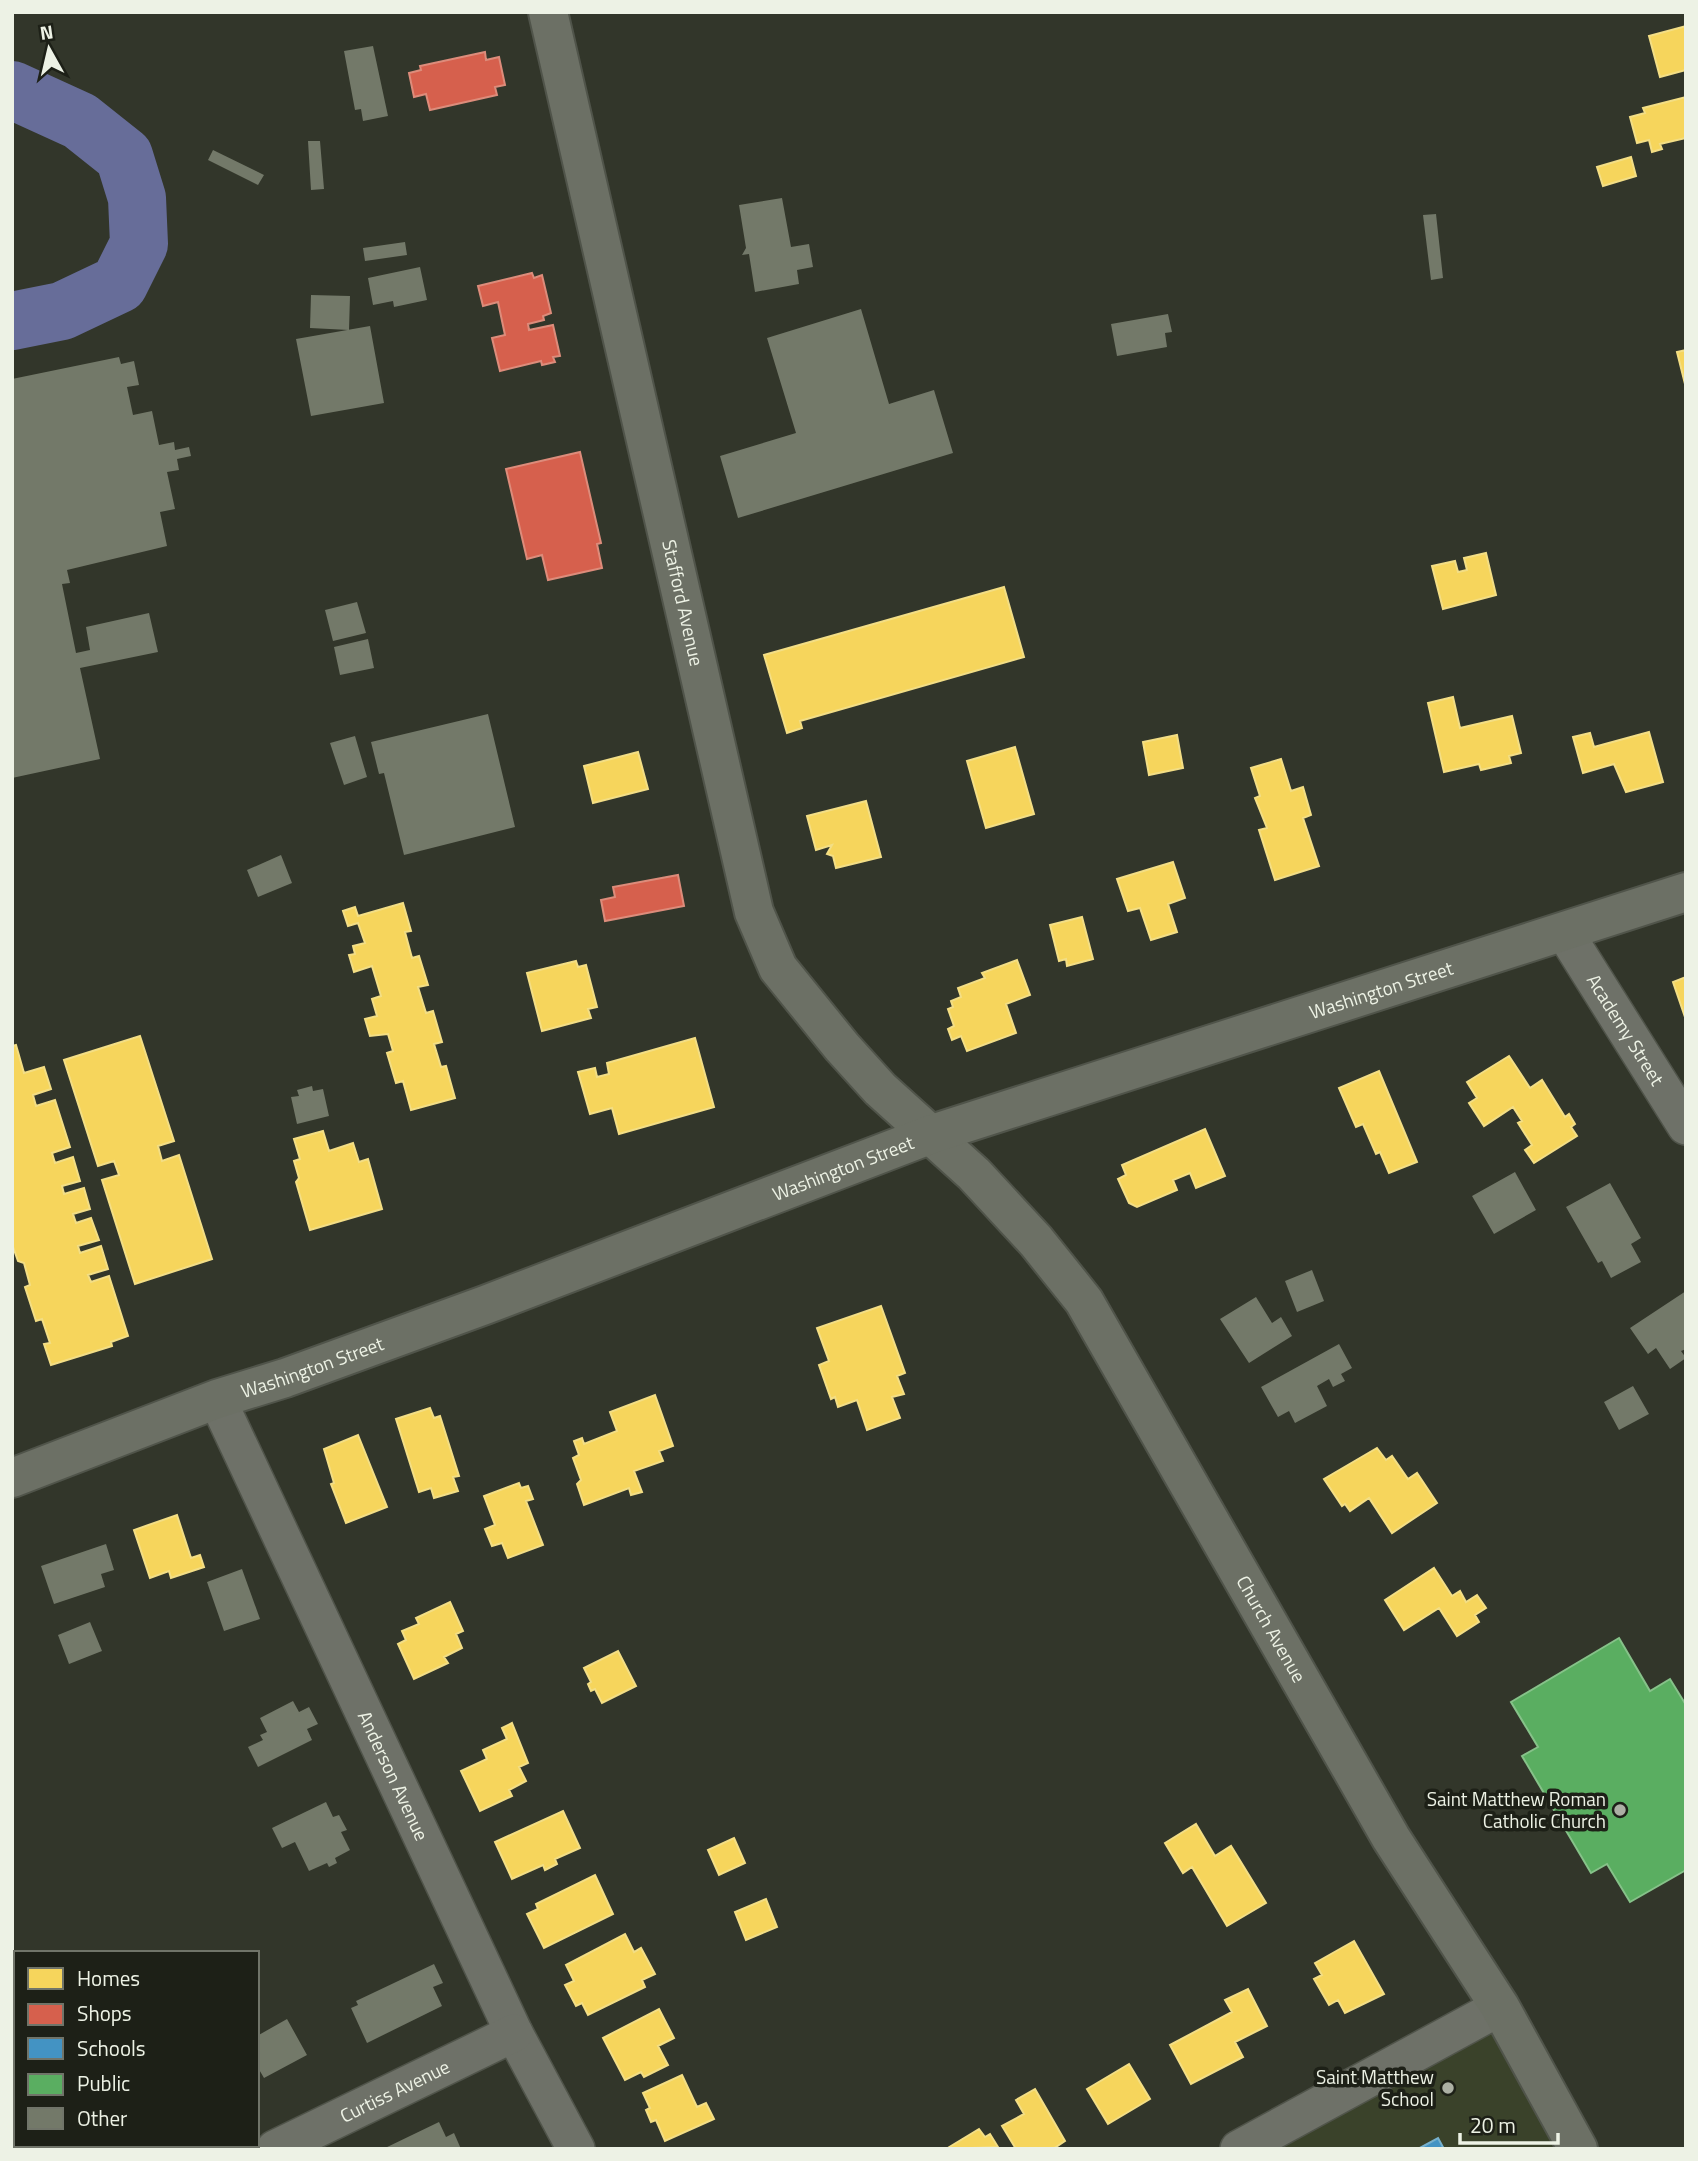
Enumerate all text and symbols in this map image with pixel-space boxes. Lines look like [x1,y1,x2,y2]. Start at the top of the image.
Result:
north arrow [14,14,84,84]
text: N [38,16,55,47]
street label: Stafford Avenue [655,537,712,669]
street label: Washington Street [1305,953,1457,1026]
street label: Academy Street [1580,968,1672,1091]
street label: Washington Street [768,1127,918,1208]
street label: Washington Street [237,1328,388,1405]
street label: Church Avenue [1230,1570,1314,1688]
street label: Anderson Avenue [351,1706,437,1845]
place label: Saint Matthew Roman Catholic Church [1427,1784,1606,1835]
marker: Saint Matthew Roman Catholic Church [1612,1802,1628,1818]
legend [14,1951,259,2147]
text: Homes [77,1962,140,1994]
text: Shops [77,1997,132,2029]
text: Schools [77,2032,146,2064]
street label: Curtiss Avenue [335,2051,454,2130]
place label: Saint Matthew School [1316,2062,1434,2113]
text: Public [77,2067,130,2099]
marker: Saint Matthew School [1440,2080,1456,2096]
text: Other [77,2102,127,2134]
scale bar [1460,2102,1558,2146]
text: 20 m [1470,2109,1516,2141]

